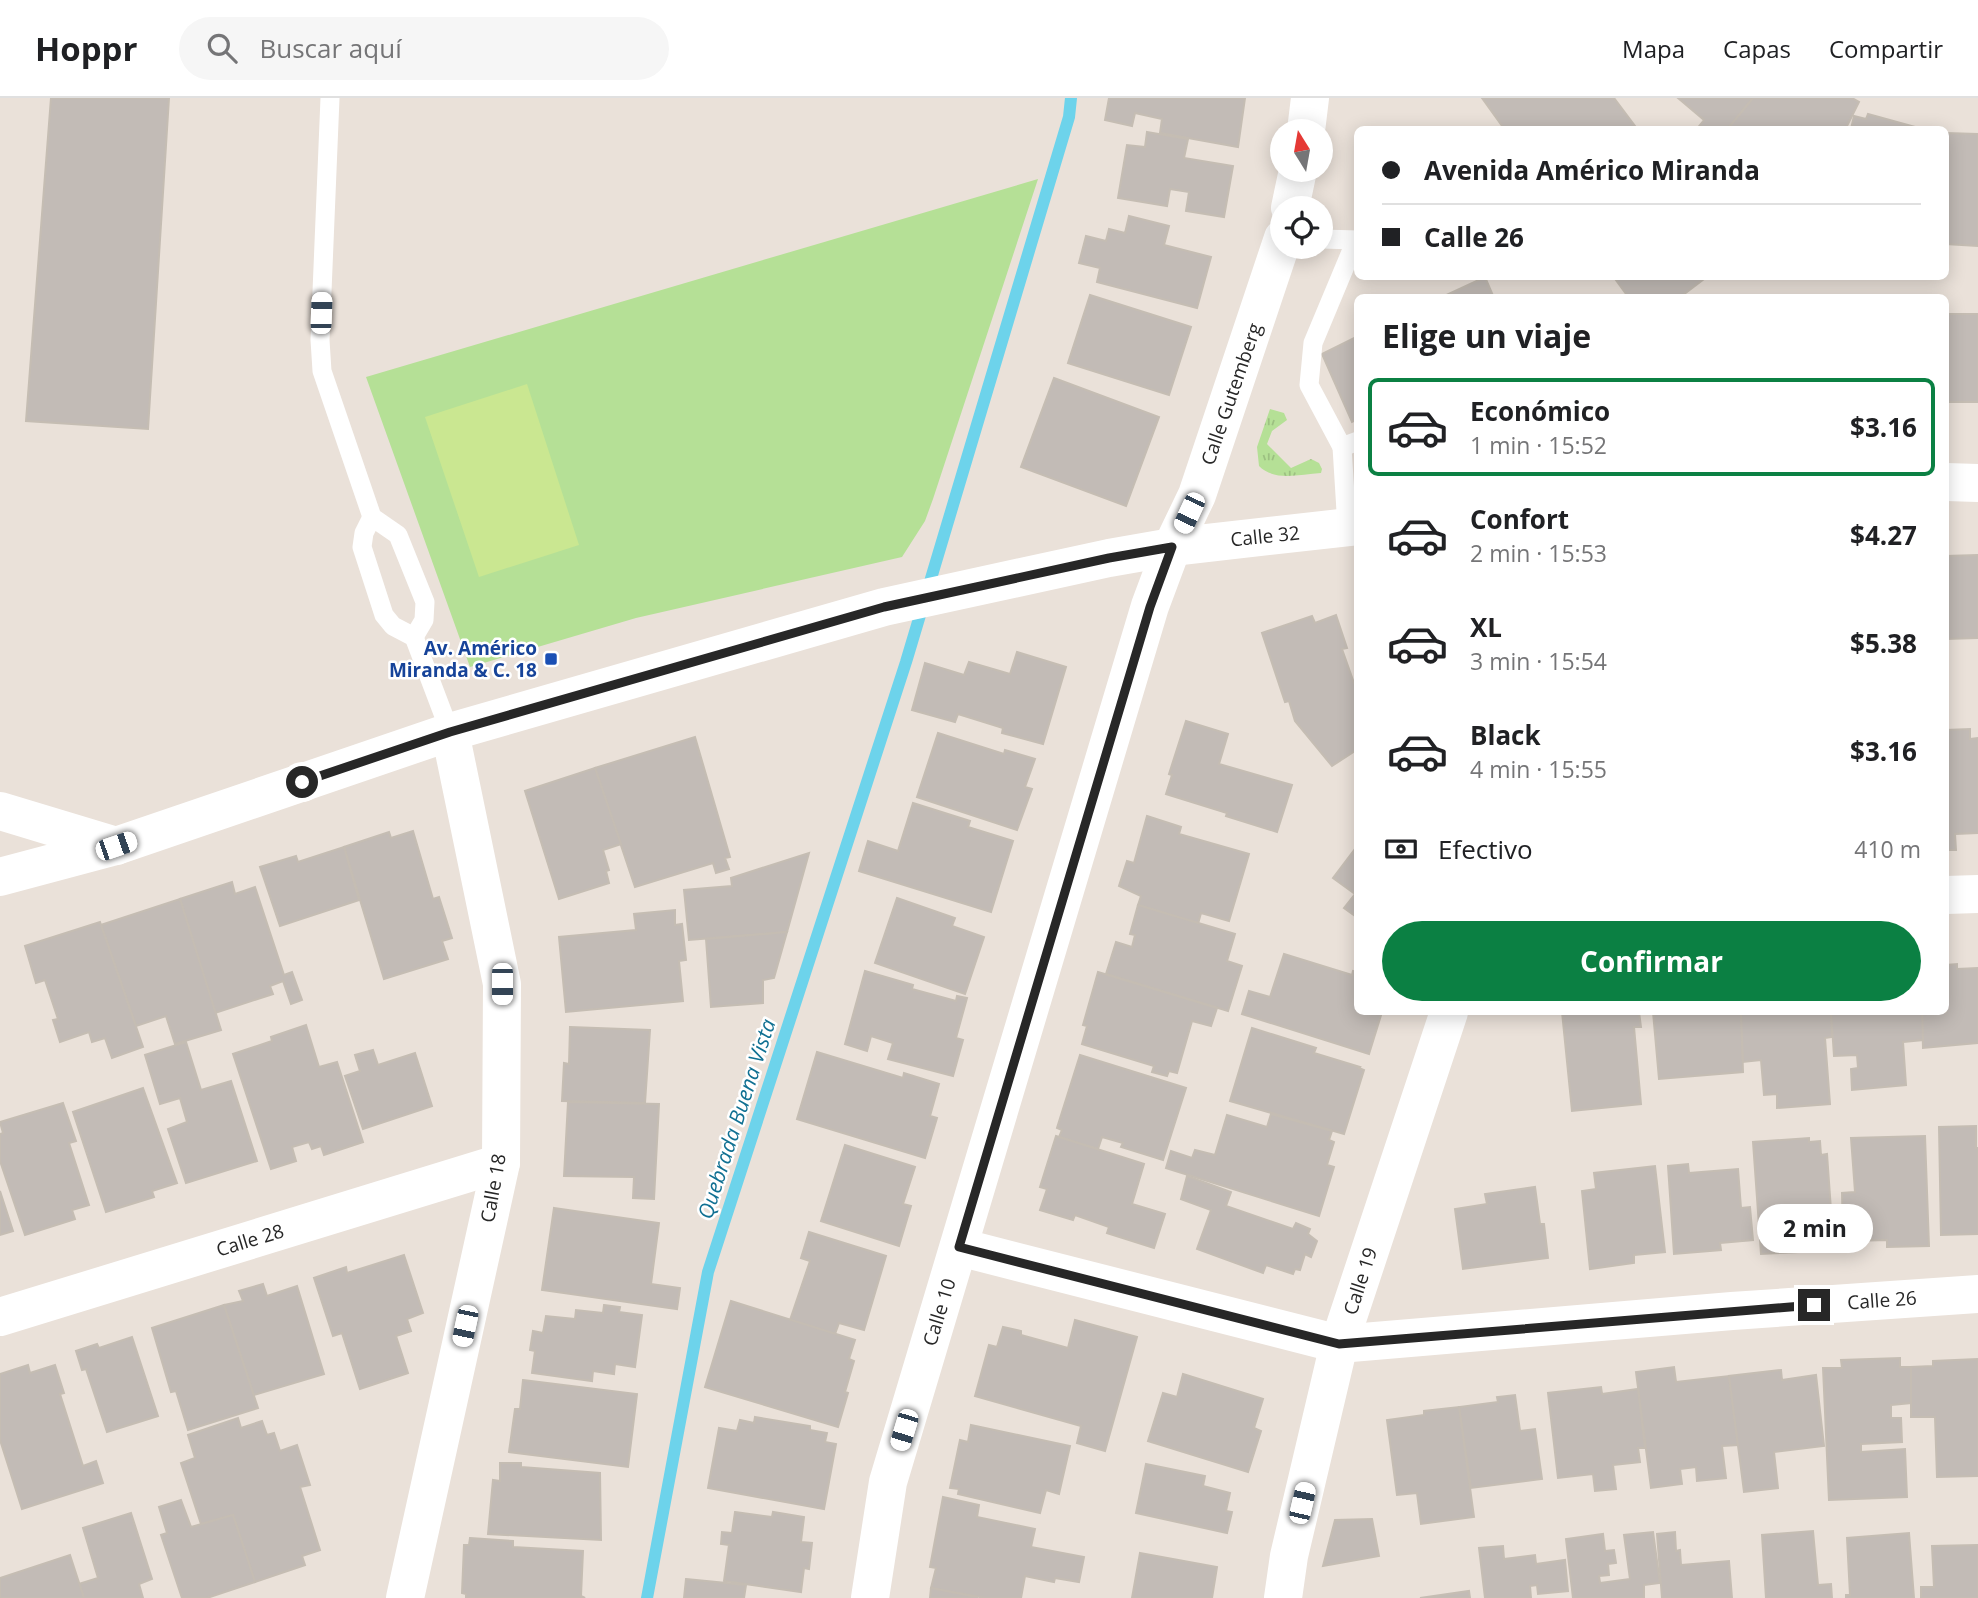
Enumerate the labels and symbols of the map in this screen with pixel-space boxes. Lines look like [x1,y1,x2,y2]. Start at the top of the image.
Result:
north arrow [1270,119,1334,182]
car [310,292,333,334]
street label: Calle Gutemberg [1195,320,1267,468]
car [1171,490,1208,536]
street label: Calle 32 [1229,519,1301,553]
place label: Av. Américo Miranda & C. 18 [389,635,537,683]
marker: Av. Américo Miranda & C. 18 [543,651,559,667]
route start [286,766,318,798]
car [93,829,140,863]
car [492,963,513,1005]
water label: Quebrada Buena Vista [690,1015,782,1222]
street label: Calle 18 [474,1152,512,1224]
callout: 2 min [1756,1204,1872,1252]
street label: Calle 28 [213,1217,287,1263]
street label: Calle 19 [1337,1244,1383,1318]
street label: Calle 10 [916,1275,962,1349]
street label: Calle 26 [1846,1285,1918,1315]
route end [1798,1289,1830,1321]
car [451,1303,480,1349]
car [888,1407,921,1453]
car [1288,1480,1317,1526]

